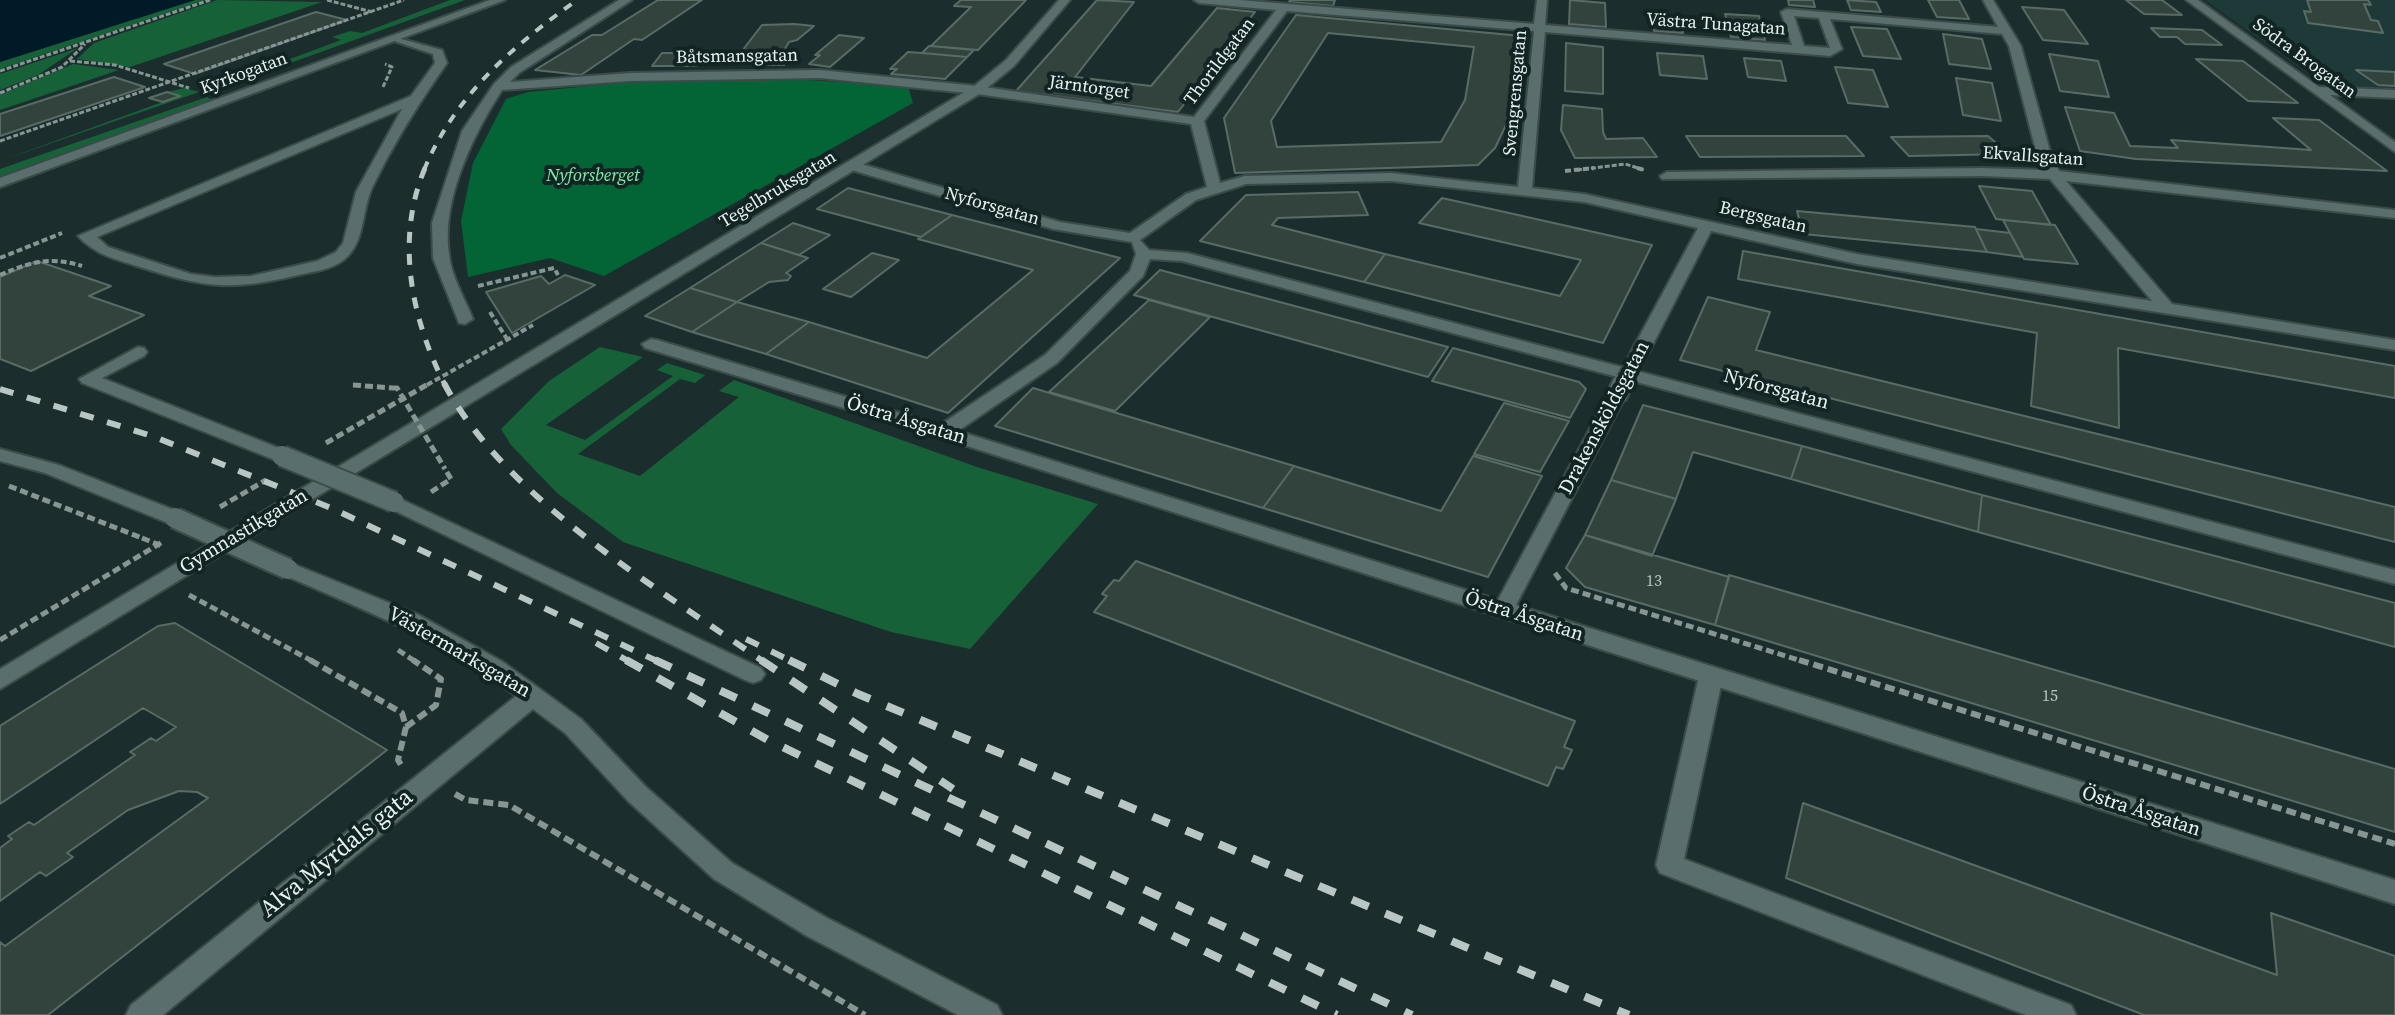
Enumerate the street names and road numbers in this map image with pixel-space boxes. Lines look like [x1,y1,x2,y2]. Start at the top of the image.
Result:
street label: Västra Tunagatan [1646,9,1786,41]
street label: Thorildgatan [1180,14,1260,110]
street label: Södra Brogatan [2248,14,2360,104]
street label: Svengrensgatan [1500,29,1532,157]
street label: Båtsmansgatan [676,45,798,69]
street label: Kyrkogatan [198,48,290,100]
street label: Järntorget [1047,72,1131,104]
street label: Ekvallsgatan [1982,143,2084,171]
street label: Tegelbruksgatan [716,147,840,233]
street label: Nyforsgatan [942,183,1042,231]
street label: Bergsgatan [1717,197,1809,239]
street label: Drakensköldsgatan [1554,337,1656,499]
street label: Nyforsgatan [1721,364,1831,416]
street label: Östra Åsgatan [844,392,968,450]
street label: Gymnastikgatan [176,484,312,580]
street label: Östra Åsgatan [1462,587,1586,647]
street label: Västermarksgatan [383,602,535,704]
street label: Östra Åsgatan [2079,782,2203,842]
street label: Alva Myrdals gata [255,784,419,924]

